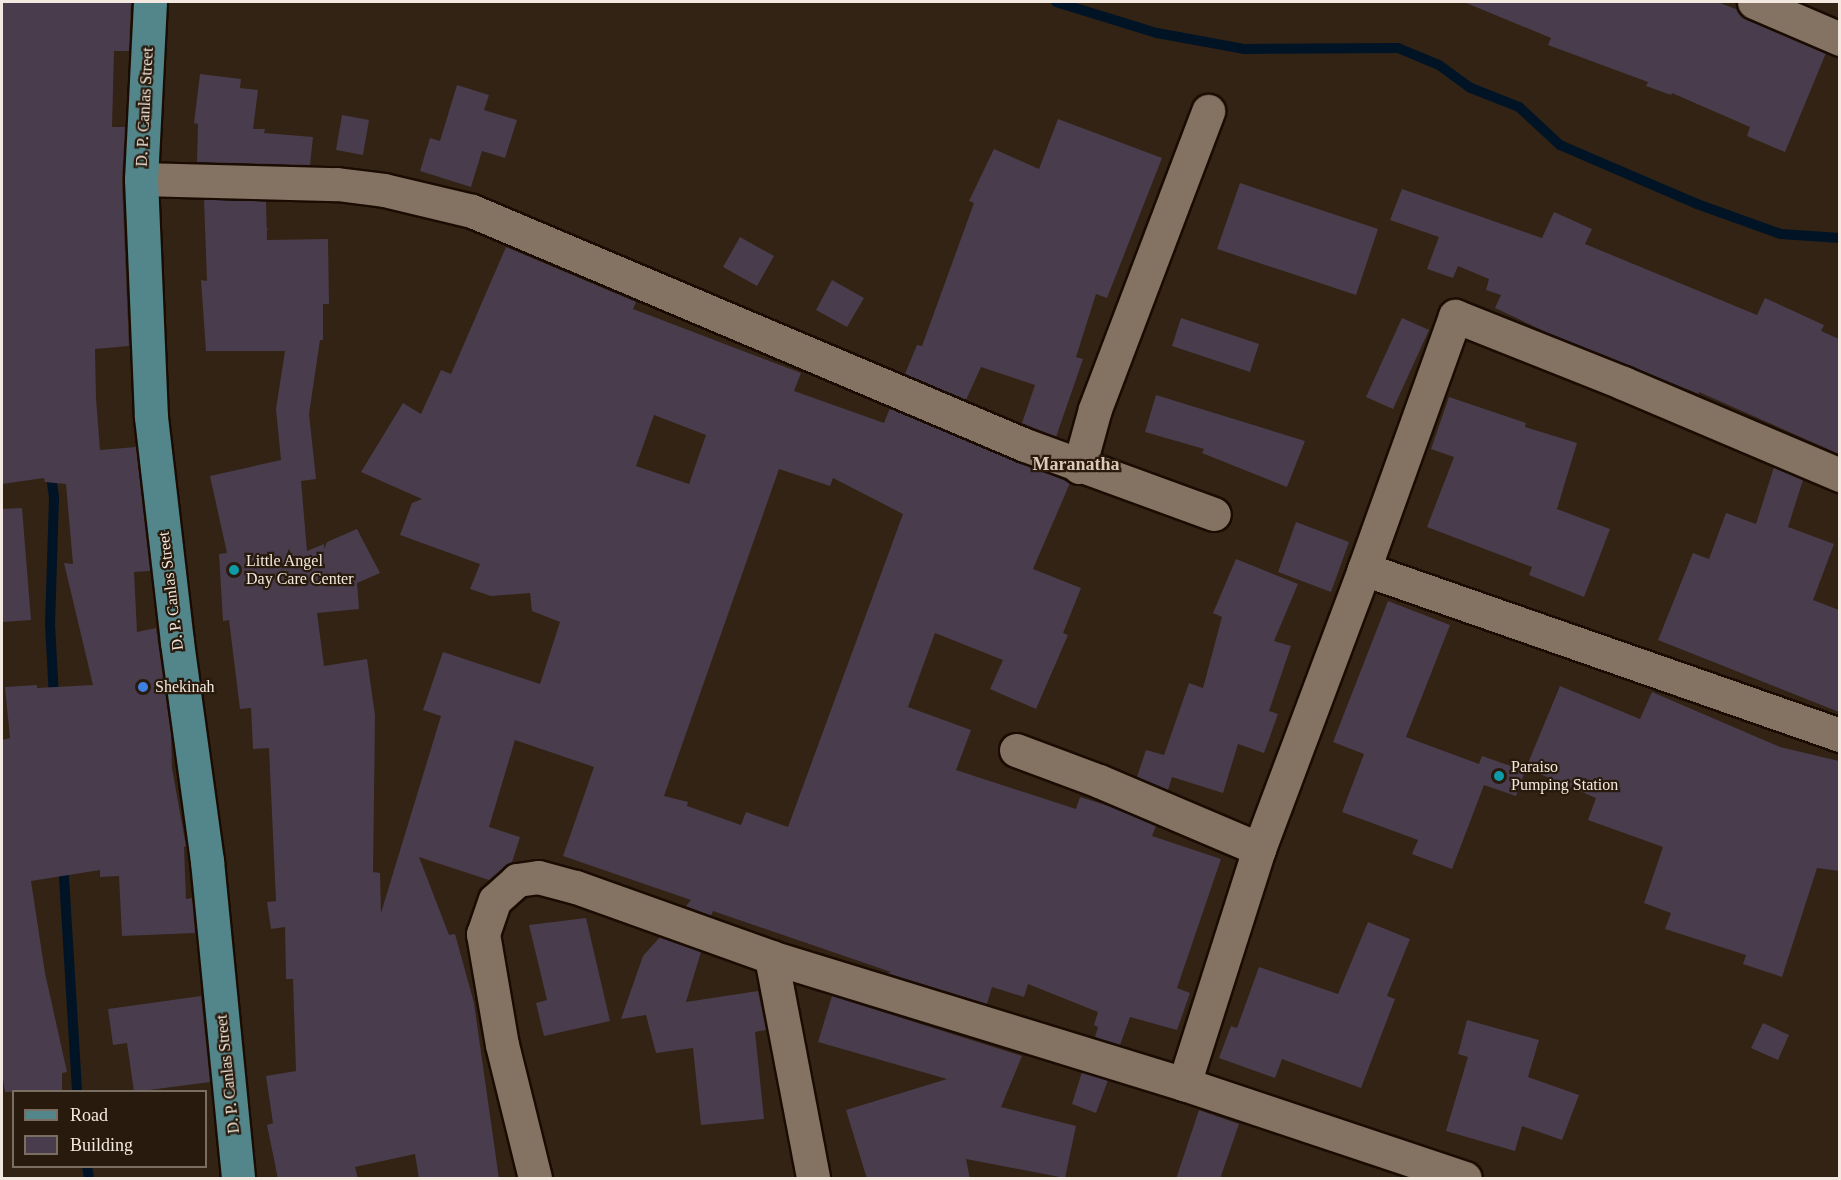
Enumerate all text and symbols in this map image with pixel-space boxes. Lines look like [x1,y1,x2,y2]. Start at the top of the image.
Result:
street label: D. P. Canlas Street [132,47,158,167]
district label: Maranatha [1033,453,1119,475]
street label: D. P. Canlas Street [154,531,188,651]
place label: Little Angel Day Care Center [246,551,354,589]
marker: Little Angel Day Care Center [227,563,241,577]
place label: Shekinah [155,677,215,697]
marker: Shekinah [136,680,150,694]
place label: Paraiso Pumping Station [1511,757,1618,795]
marker: Paraiso Pumping Station [1492,769,1506,783]
street label: D. P. Canlas Street [212,1014,244,1134]
legend [12,1090,207,1168]
text: Road [70,1105,108,1125]
text: Building [70,1135,133,1155]

